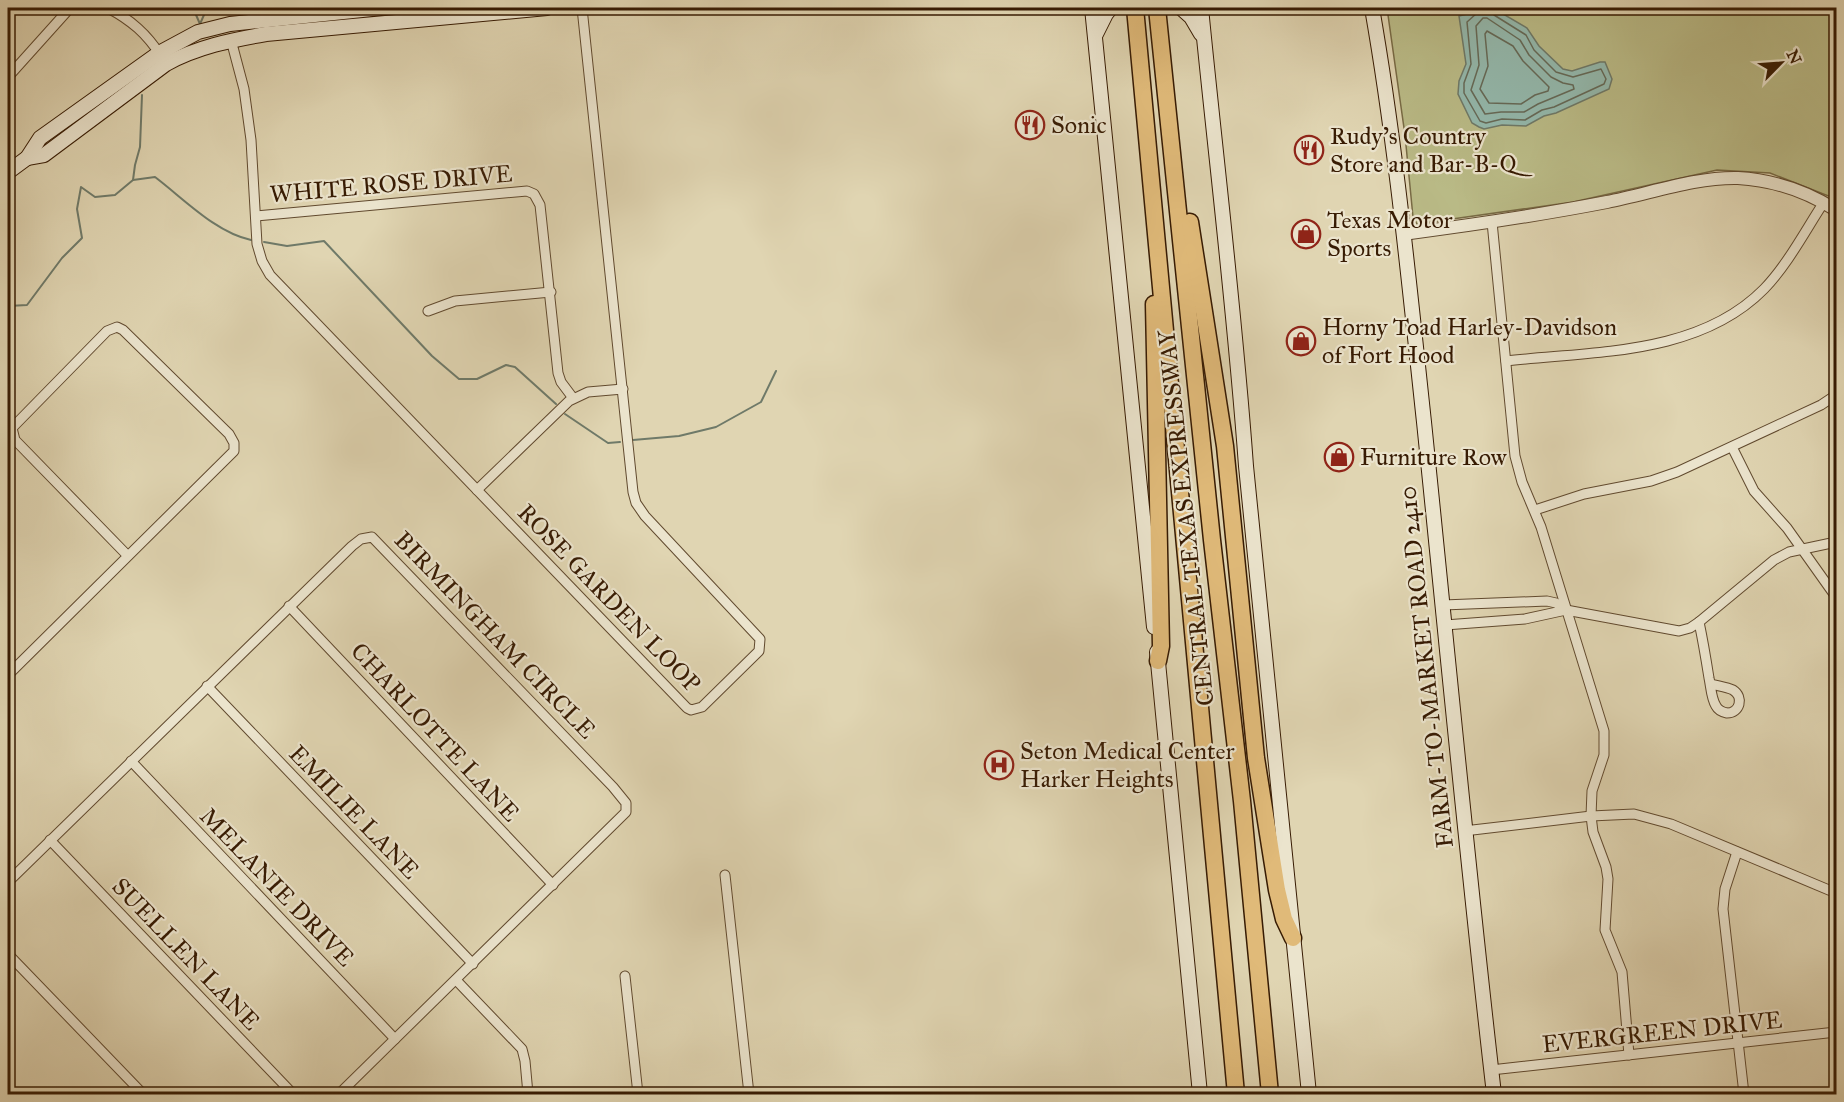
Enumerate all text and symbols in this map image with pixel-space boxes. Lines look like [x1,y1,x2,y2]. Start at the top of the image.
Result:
north arrow [1751,33,1811,93]
text: N [1783,47,1806,67]
restaurant icon: Sonic [1014,109,1046,141]
place label: Sonic [1051,110,1107,140]
place label: Rudy's Country Store and Bar-B-Q [1330,121,1533,179]
restaurant icon: Rudy's Country Store and Bar-B-Q [1293,134,1325,166]
street label: WHITE ROSE DRIVE [269,158,513,210]
place label: Texas Motor Sports [1327,205,1453,263]
shop icon: Texas Motor Sports [1290,218,1322,250]
place label: Horny Toad Harley-Davidson of Fort Hood [1322,312,1617,370]
shop icon: Horny Toad Harley-Davidson of Fort Hood [1285,325,1317,357]
street label: CENTRAL TEXAS EXPRESSWAY [1151,328,1221,707]
shop icon: Furniture Row [1323,441,1355,473]
place label: Furniture Row [1360,442,1508,472]
street label: FARM-TO-MARKET ROAD 2410 [1392,485,1460,849]
street label: ROSE GARDEN LOOP [511,497,707,699]
street label: BIRMINGHAM CIRCLE [388,525,602,745]
street label: CHARLOTTE LANE [344,636,526,828]
place label: Seton Medical Center Harker Heights [1020,736,1234,794]
street label: EMILIE LANE [283,739,425,885]
hospital icon: Seton Medical Center Harker Heights [983,749,1015,781]
street label: MELANIE DRIVE [194,801,360,973]
street label: SUELLEN LANE [106,872,266,1036]
street label: EVERGREEN DRIVE [1540,1004,1784,1060]

